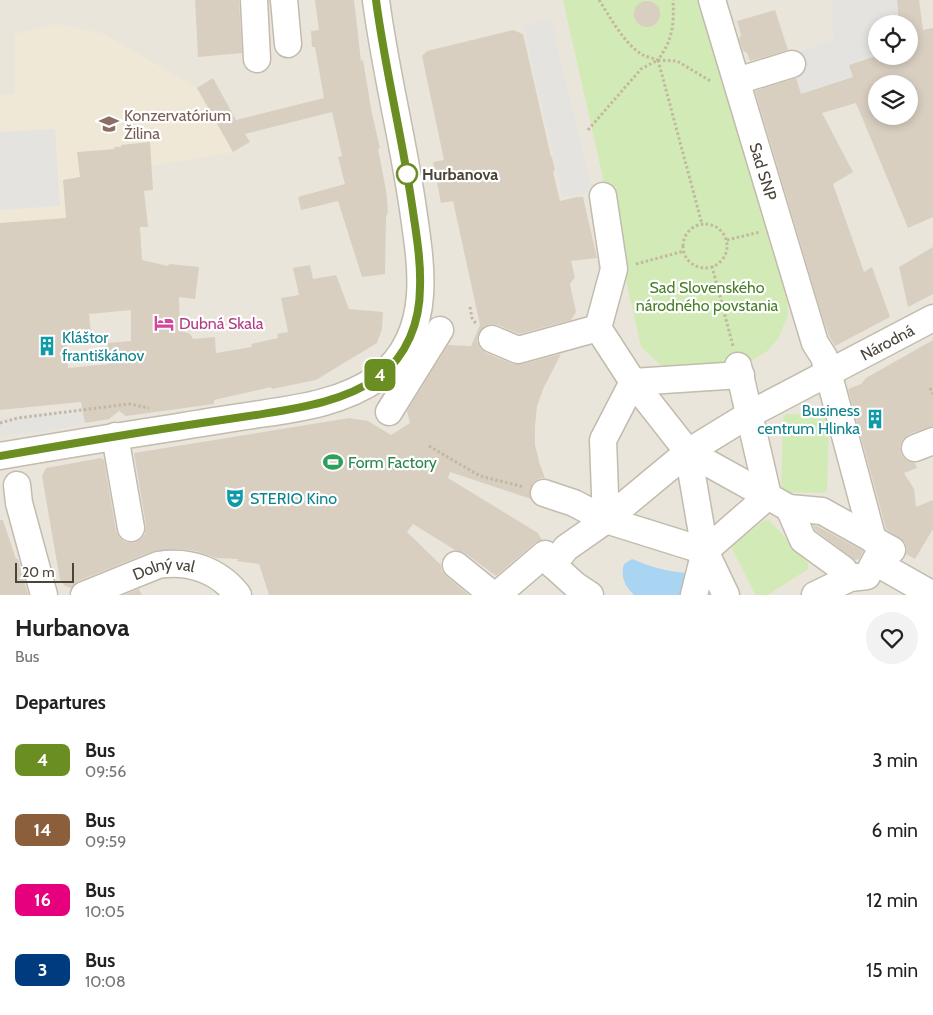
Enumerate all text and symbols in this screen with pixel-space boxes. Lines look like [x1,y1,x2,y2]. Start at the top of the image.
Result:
map controls [868,15,918,125]
button: locate [868,15,918,65]
button: layers [868,75,918,125]
place label: Konzervatórium Žilina [124,106,231,143]
school or university icon: Konzervatórium Žilina [98,113,120,135]
street label: Sad SNP [746,140,781,203]
marker: Hurbanova [396,163,418,185]
place label: Hurbanova [422,165,498,184]
park label: Sad Slovenského národného povstania [636,278,779,315]
hotel icon: Dubná Skala [153,312,175,334]
place label: Dubná Skala [179,314,264,333]
street label: Národná [857,320,917,364]
place label: Kláštor františkánov [62,328,145,365]
building icon: Kláštor františkánov [36,335,58,357]
line badge: 4 [364,359,396,391]
text: 4 [374,364,386,386]
place label: Business centrum Hlinka [757,401,860,438]
building icon: Business centrum Hlinka [864,408,886,430]
sports icon: Form Factory [322,451,344,473]
place label: Form Factory [348,453,437,472]
theatre icon: STERIO Kino [224,487,246,509]
place label: STERIO Kino [250,489,337,508]
street label: Dolný val [130,554,197,584]
scale bar [15,560,74,583]
text: 20 m [22,563,55,581]
button: heart [866,612,918,664]
text: Hurbanova [15,613,130,642]
text: Bus [15,647,39,666]
text: Departures [15,691,106,714]
text: Bus [85,739,115,762]
text: 4 [37,749,48,771]
text: 3 min [872,749,918,772]
text: 09:56 [85,762,126,781]
text: Bus [85,809,115,832]
text: 14 [34,819,51,841]
text: 6 min [872,819,918,842]
text: 09:59 [85,832,126,851]
text: Bus [85,879,115,902]
text: 16 [34,889,51,911]
text: 12 min [866,889,918,912]
text: 10:05 [85,902,125,921]
text: Bus [85,949,115,972]
text: 3 [38,959,47,981]
text: 15 min [866,959,918,982]
text: 10:08 [85,972,126,991]

